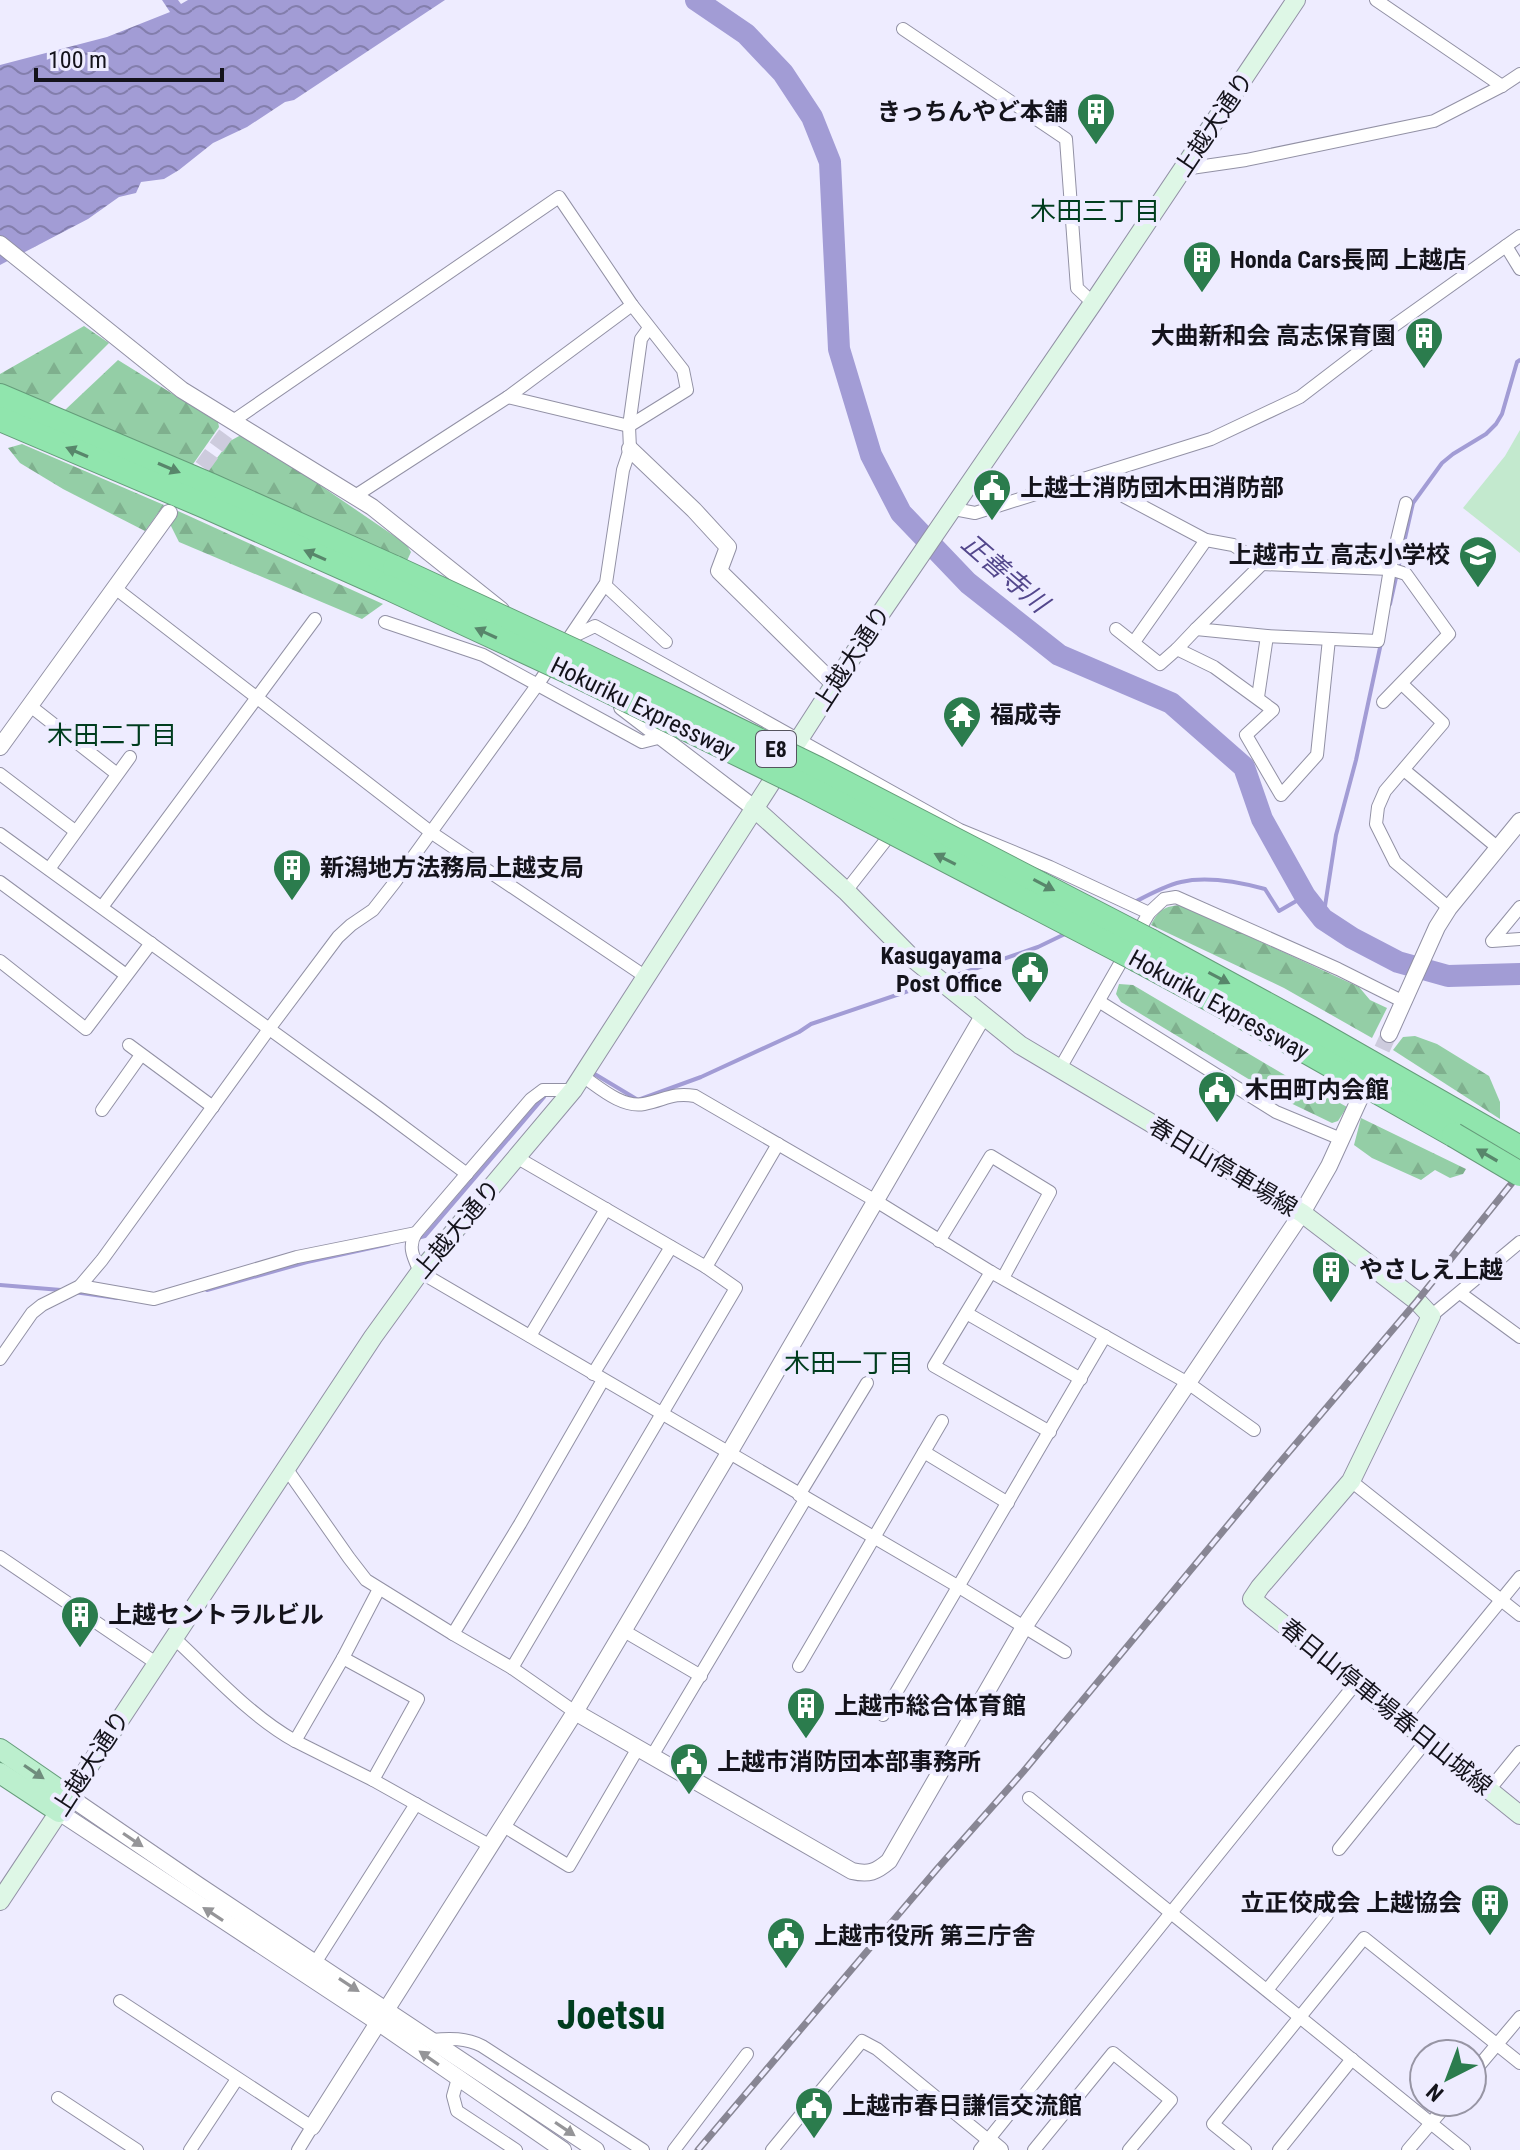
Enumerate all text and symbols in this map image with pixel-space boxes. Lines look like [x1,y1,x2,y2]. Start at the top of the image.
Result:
scale bar [36,32,222,82]
text: 100 m [48,46,107,74]
street label: 上越大通り [1169,66,1259,182]
building icon: きっちんやど本舗 [1075,91,1117,146]
place label: きっちんやど本舗 [877,98,1068,126]
district label: 木田三丁目 [1030,196,1160,226]
building icon: Honda Cars長岡 上越店 [1181,239,1223,294]
place label: Honda Cars長岡 上越店 [1230,246,1467,274]
building icon: 大曲新和会 高志保育園 [1403,315,1445,370]
place label: 大曲新和会 高志保育園 [1150,322,1396,350]
one-way arrow [65,445,89,458]
one-way arrow [157,461,181,474]
public building icon: 上越士消防団木田消防部 [971,467,1013,522]
place label: 上越士消防団木田消防部 [1020,474,1284,502]
water label: 正善寺川 [956,528,1056,620]
school or university icon: 上越市立 高志小学校 [1457,534,1499,589]
place label: 上越市立 高志小学校 [1228,541,1450,569]
one-way arrow [303,549,327,562]
street label: 上越大通り [808,600,896,716]
one-way arrow [474,626,498,640]
street label: Hokuriku Expressway [546,651,740,765]
temple icon: 福成寺 [941,694,983,749]
place label: 福成寺 [990,701,1062,729]
district label: 木田二丁目 [47,720,177,750]
road number: E8 [756,731,796,767]
building icon: 新潟地方法務局上越支局 [271,847,313,902]
one-way arrow [934,853,956,867]
place label: 新潟地方法務局上越支局 [320,854,584,882]
one-way arrow [1032,879,1055,892]
place label: Kasugayama Post Office [881,942,1002,998]
street label: Hokuriku Expressway [1124,944,1314,1066]
public building icon: Kasugayama Post Office [1009,949,1051,1004]
one-way arrow [1207,971,1230,985]
public building icon: 木田町内会館 [1196,1069,1238,1124]
place label: 木田町内会館 [1245,1076,1389,1104]
street label: 春日山停車場線 [1144,1112,1302,1222]
one-way arrow [1476,1148,1498,1162]
street label: 上越大通り [408,1174,506,1284]
building icon: やさしえ上越 [1310,1249,1352,1304]
place label: やさしえ上越 [1359,1256,1503,1284]
district label: 木田一丁目 [784,1348,914,1378]
building icon: 上越セントラルビル [59,1594,101,1649]
place label: 上越セントラルビル [108,1601,324,1629]
street label: 春日山停車場春日山城線 [1275,1613,1497,1801]
building icon: 上越市総合体育館 [785,1685,827,1740]
place label: 上越市総合体育館 [834,1692,1026,1720]
street label: 上越大通り [47,1705,135,1821]
public building icon: 上越市消防団本部事務所 [668,1741,710,1796]
place label: 上越市消防団本部事務所 [717,1748,981,1776]
one-way arrow [24,1764,45,1779]
one-way arrow [122,1832,143,1847]
building icon: 立正佼成会 上越協会 [1469,1882,1511,1937]
place label: 立正佼成会 上越協会 [1240,1889,1462,1917]
one-way arrow [202,1907,224,1921]
public building icon: 上越市役所 第三庁舎 [765,1915,807,1970]
place label: 上越市役所 第三庁舎 [814,1922,1036,1950]
one-way arrow [338,1977,359,1992]
district label: Joetsu [557,1992,665,2039]
north arrow [1408,2038,1488,2118]
one-way arrow [419,2051,440,2066]
text: N [1422,2079,1448,2106]
public building icon: 上越市春日謙信交流館 [793,2085,835,2140]
place label: 上越市春日謙信交流館 [842,2092,1082,2120]
one-way arrow [554,2121,576,2136]

